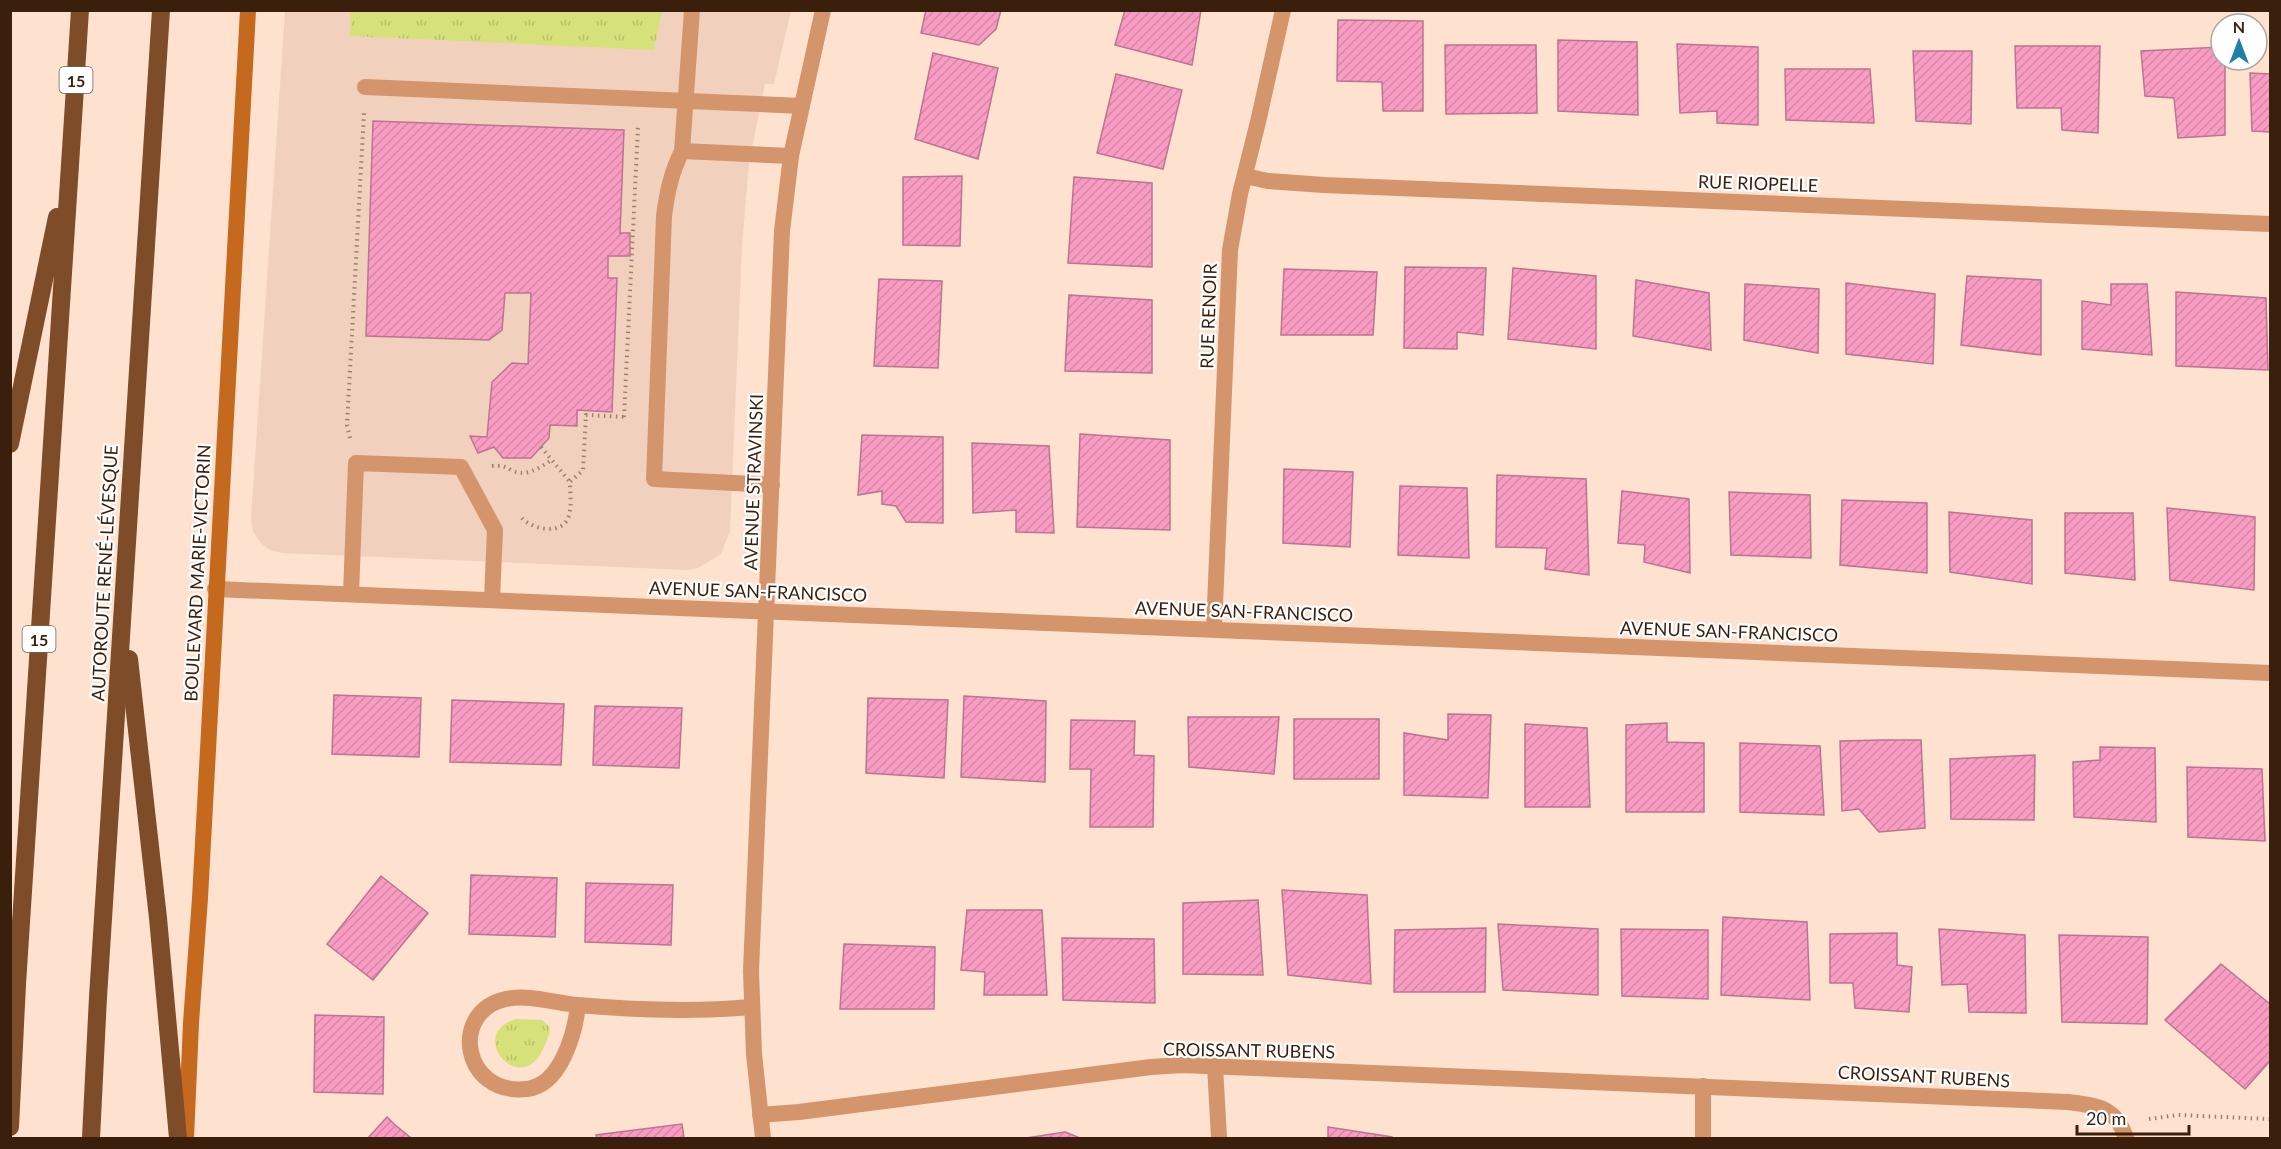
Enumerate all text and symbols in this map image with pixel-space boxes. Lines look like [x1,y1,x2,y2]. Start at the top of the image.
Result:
north arrow [2209,12,2269,72]
text: N [2233,17,2245,36]
road number: 15 [60,67,92,93]
street label: RUE RIOPELLE [1698,170,1818,196]
street label: RUE RENOIR [1195,262,1221,369]
street label: AVENUE STRAVINSKI [739,393,767,571]
street label: AUTOROUTE RENÉ-LÉVESQUE [86,444,122,702]
street label: BOULEVARD MARIE-VICTORIN [179,444,215,702]
street label: AVENUE SAN-FRANCISCO [649,576,867,606]
street label: AVENUE SAN-FRANCISCO [1135,596,1353,626]
street label: AVENUE SAN-FRANCISCO [1620,616,1838,646]
road number: 15 [22,626,56,652]
street label: CROISSANT RUBENS [1163,1037,1335,1063]
street label: CROISSANT RUBENS [1837,1061,2011,1091]
scale bar [2077,1098,2190,1136]
text: 20 m [2086,1107,2126,1129]

